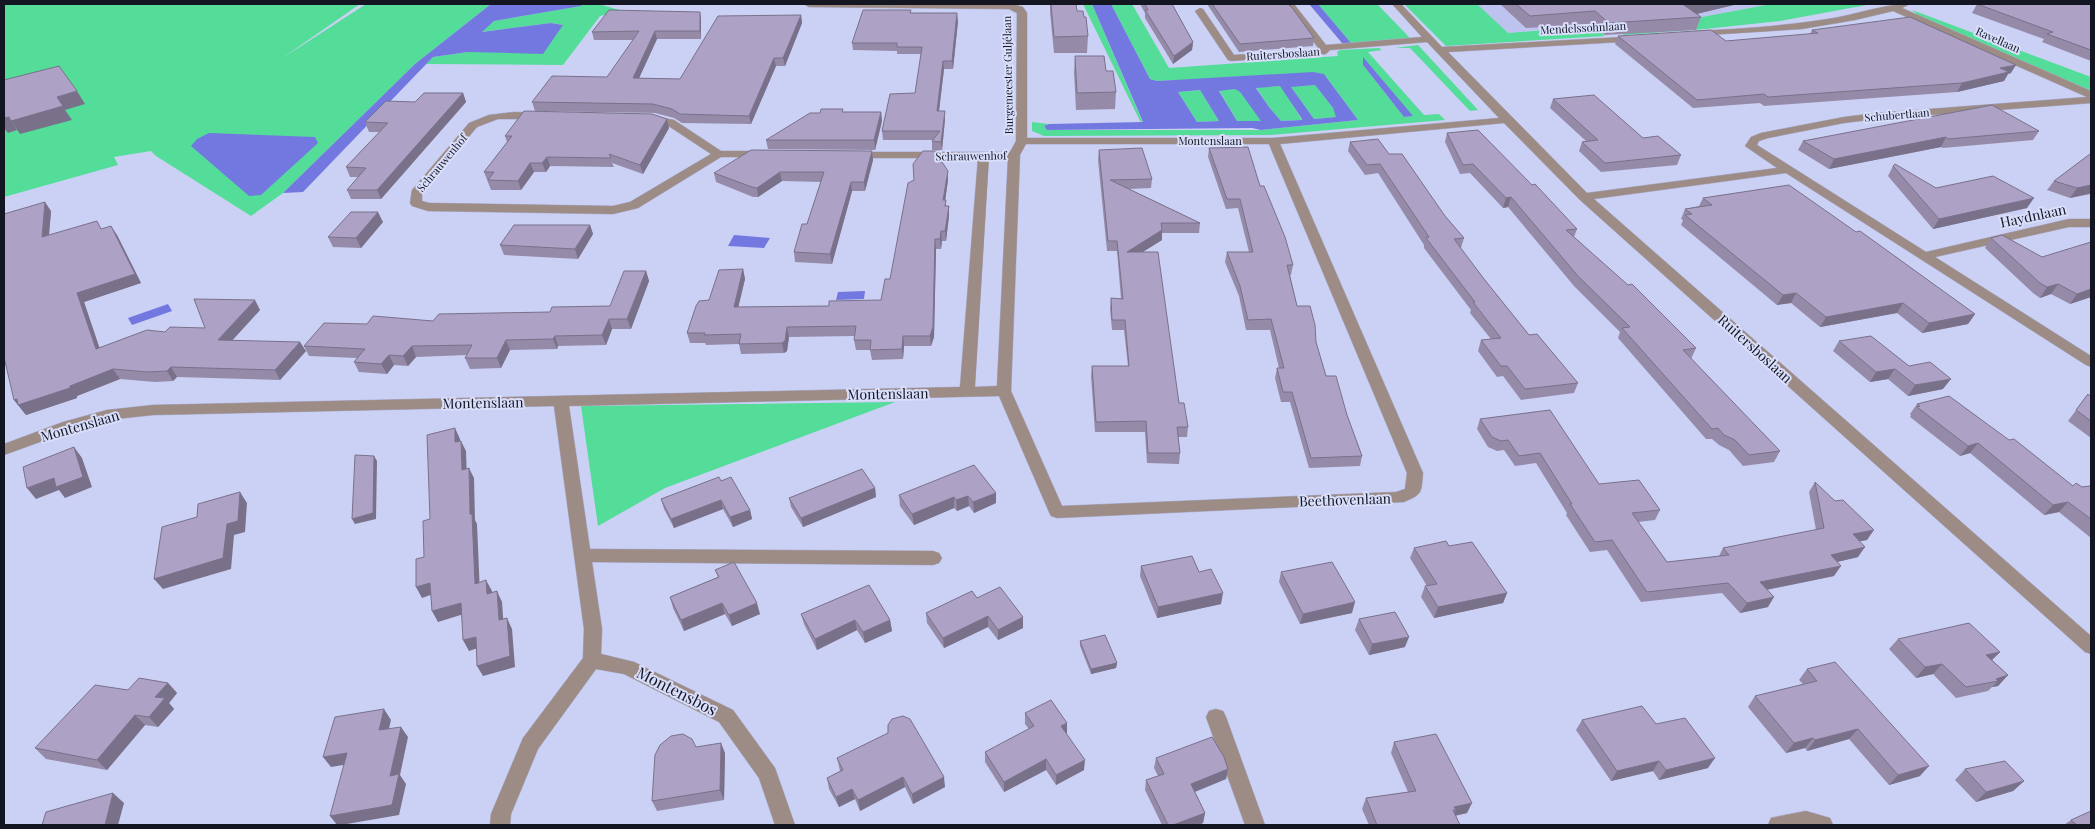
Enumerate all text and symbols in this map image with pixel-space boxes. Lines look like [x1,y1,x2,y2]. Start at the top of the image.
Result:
street label: Burgemeester Guljélaan [999,15,1016,134]
street label: Mendelssohnlaan [1540,18,1627,37]
street label: Ravellaan [1974,23,2023,56]
street label: Ruitersboslaan [1246,43,1321,64]
street label: Schubertlaan [1864,104,1931,125]
street label: Schrauwenhof [413,130,471,195]
street label: Montenslaan [1178,133,1242,148]
street label: Schrauwenhof [935,147,1008,164]
street label: Haydnlaan [1998,199,2068,232]
street label: Ruitersboslaan [1714,310,1797,388]
street label: Montenslaan [847,383,929,404]
street label: Montenslaan [442,392,524,413]
street label: Montenslaan [38,405,122,446]
street label: Beethovenlaan [1299,488,1392,511]
street label: Montensbos [634,661,721,720]

